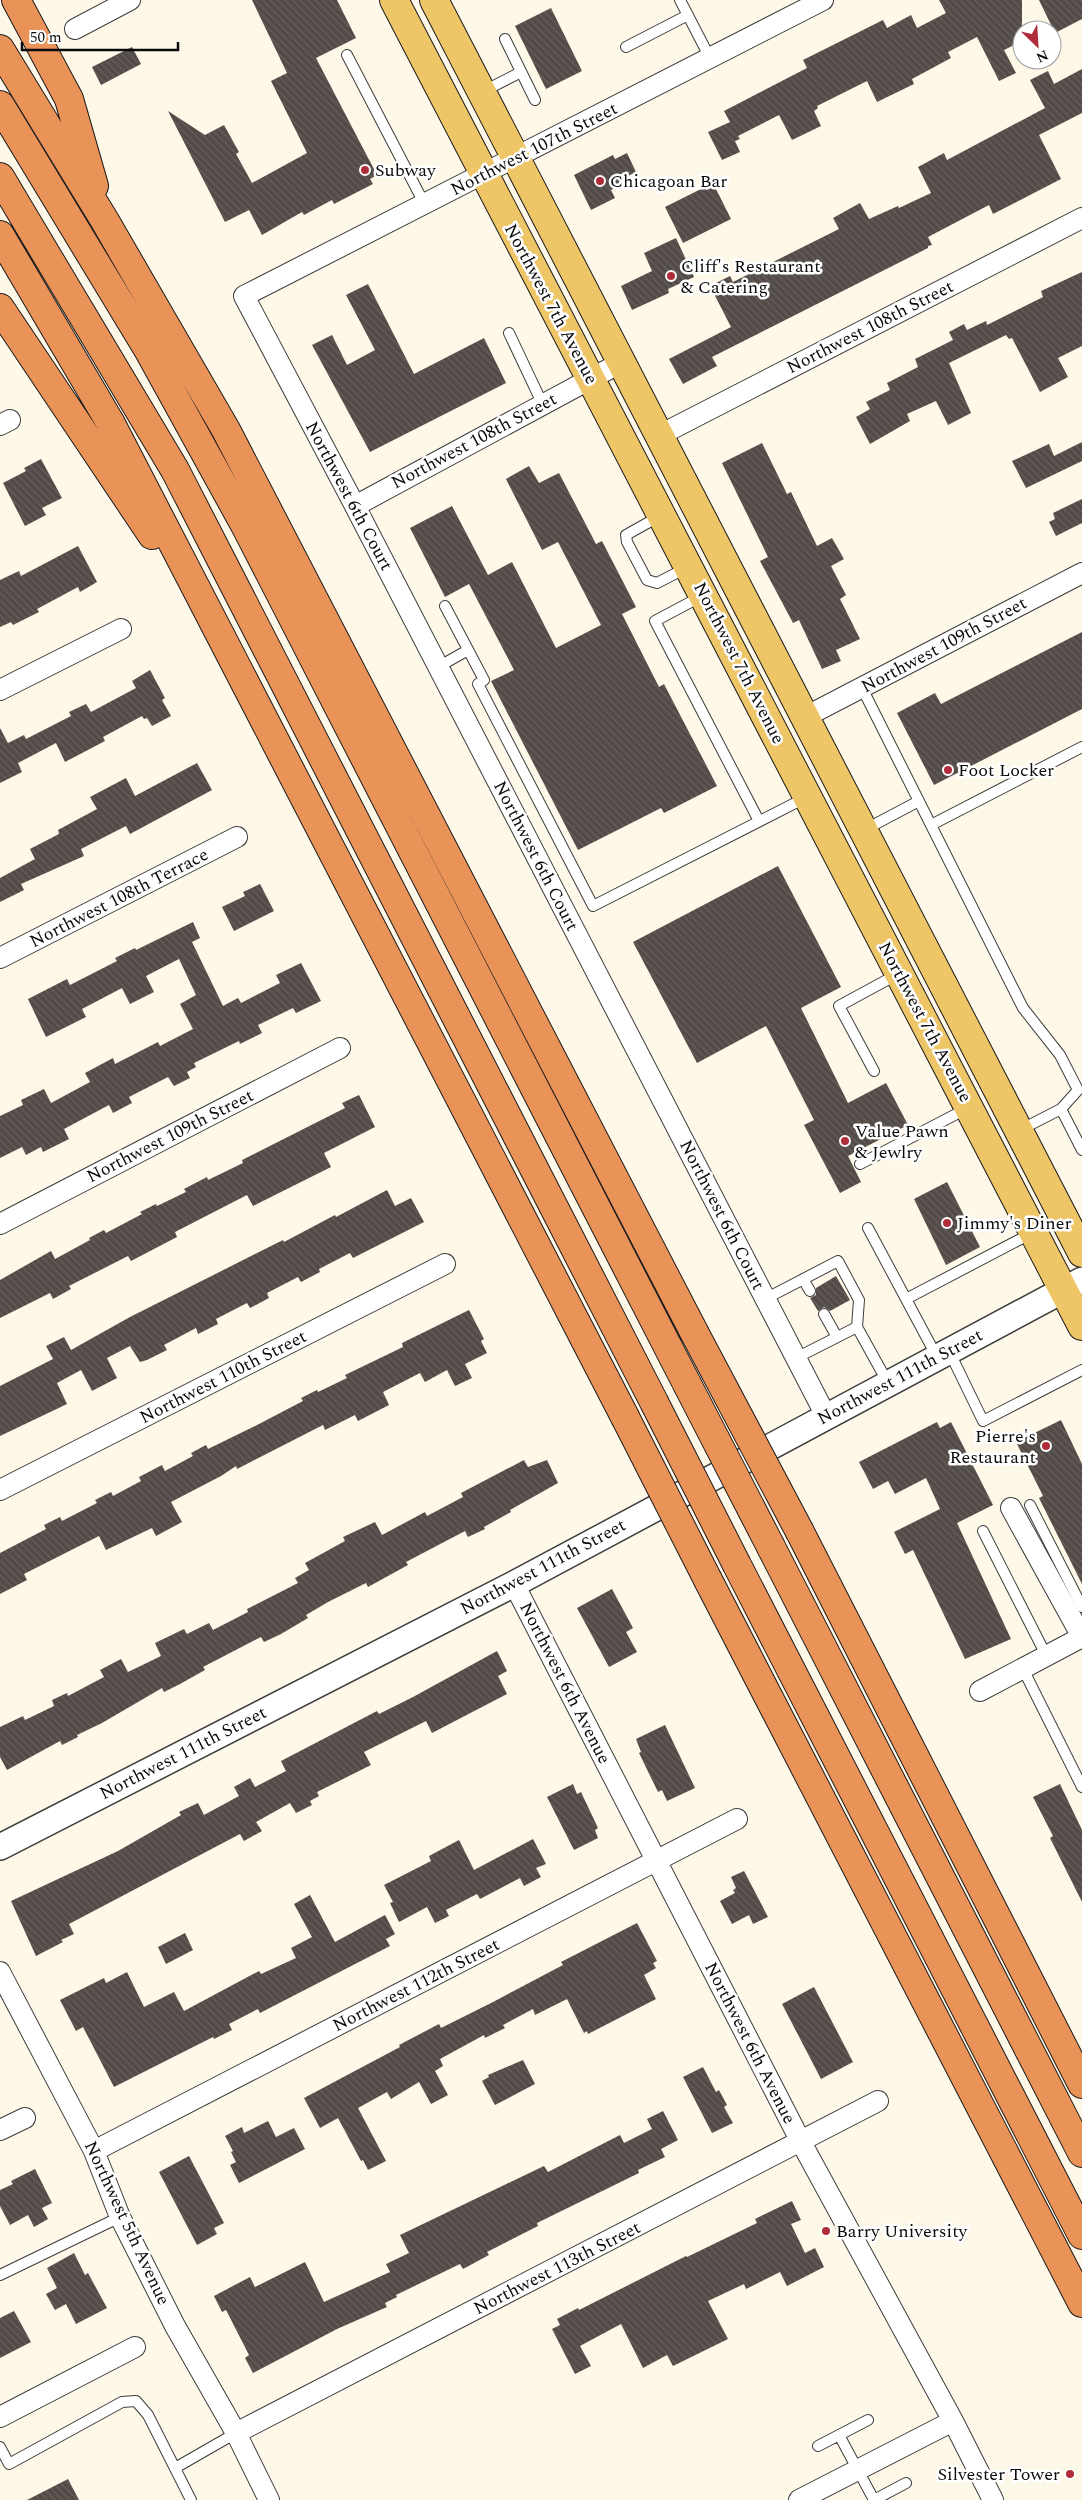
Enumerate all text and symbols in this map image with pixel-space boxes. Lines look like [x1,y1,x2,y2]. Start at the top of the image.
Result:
scale bar [22,20,179,52]
north arrow [1012,20,1062,70]
text: 50 m [30,26,62,49]
text: N [1033,44,1052,68]
street label: Northwest 107th Street [446,95,622,203]
place label: Subway [375,157,437,184]
marker: Subway [359,164,371,176]
place label: Chicagoan Bar [610,168,727,195]
marker: Chicagoan Bar [594,175,606,187]
street label: Northwest 7th Avenue [497,219,605,389]
place label: Cliff's Restaurant & Catering [681,253,821,301]
marker: Cliff's Restaurant & Catering [665,270,677,282]
street label: Northwest 108th Street [782,273,958,381]
street label: Northwest 108th Street [386,386,562,496]
street label: Northwest 6th Court [298,417,400,575]
street label: Northwest 7th Avenue [686,577,792,749]
street label: Northwest 109th Street [856,590,1032,700]
place label: Foot Locker [958,757,1054,784]
marker: Foot Locker [942,764,954,776]
street label: Northwest 6th Court [486,776,586,936]
street label: Northwest 108th Terrace [25,841,213,955]
street label: Northwest 7th Avenue [871,937,979,1107]
street label: Northwest 109th Street [82,1082,258,1190]
place label: Value Pawn & Jewlry [855,1118,949,1166]
street label: Northwest 6th Court [672,1135,772,1295]
marker: Value Pawn & Jewlry [839,1135,851,1147]
place label: Jimmy's Diner [957,1210,1072,1237]
marker: Jimmy's Diner [941,1217,953,1229]
street label: Northwest 111th Street [812,1322,988,1432]
street label: Northwest 110th Street [135,1323,311,1431]
place label: Pierre's Restaurant [950,1423,1036,1471]
marker: Pierre's Restaurant [1040,1440,1052,1452]
street label: Northwest 111th Street [455,1512,631,1622]
street label: Northwest 6th Avenue [512,1597,618,1769]
street label: Northwest 111th Street [95,1699,271,1807]
street label: Northwest 112th Street [328,1931,504,2039]
street label: Northwest 6th Avenue [697,1957,803,2129]
street label: Northwest 5th Avenue [77,2136,177,2310]
street label: Northwest 113th Street [469,2214,645,2322]
place label: Barry University [836,2218,969,2245]
marker: Barry University [820,2225,832,2237]
place label: Silvester Tower [937,2461,1060,2488]
marker: Silvester Tower [1064,2468,1076,2480]

